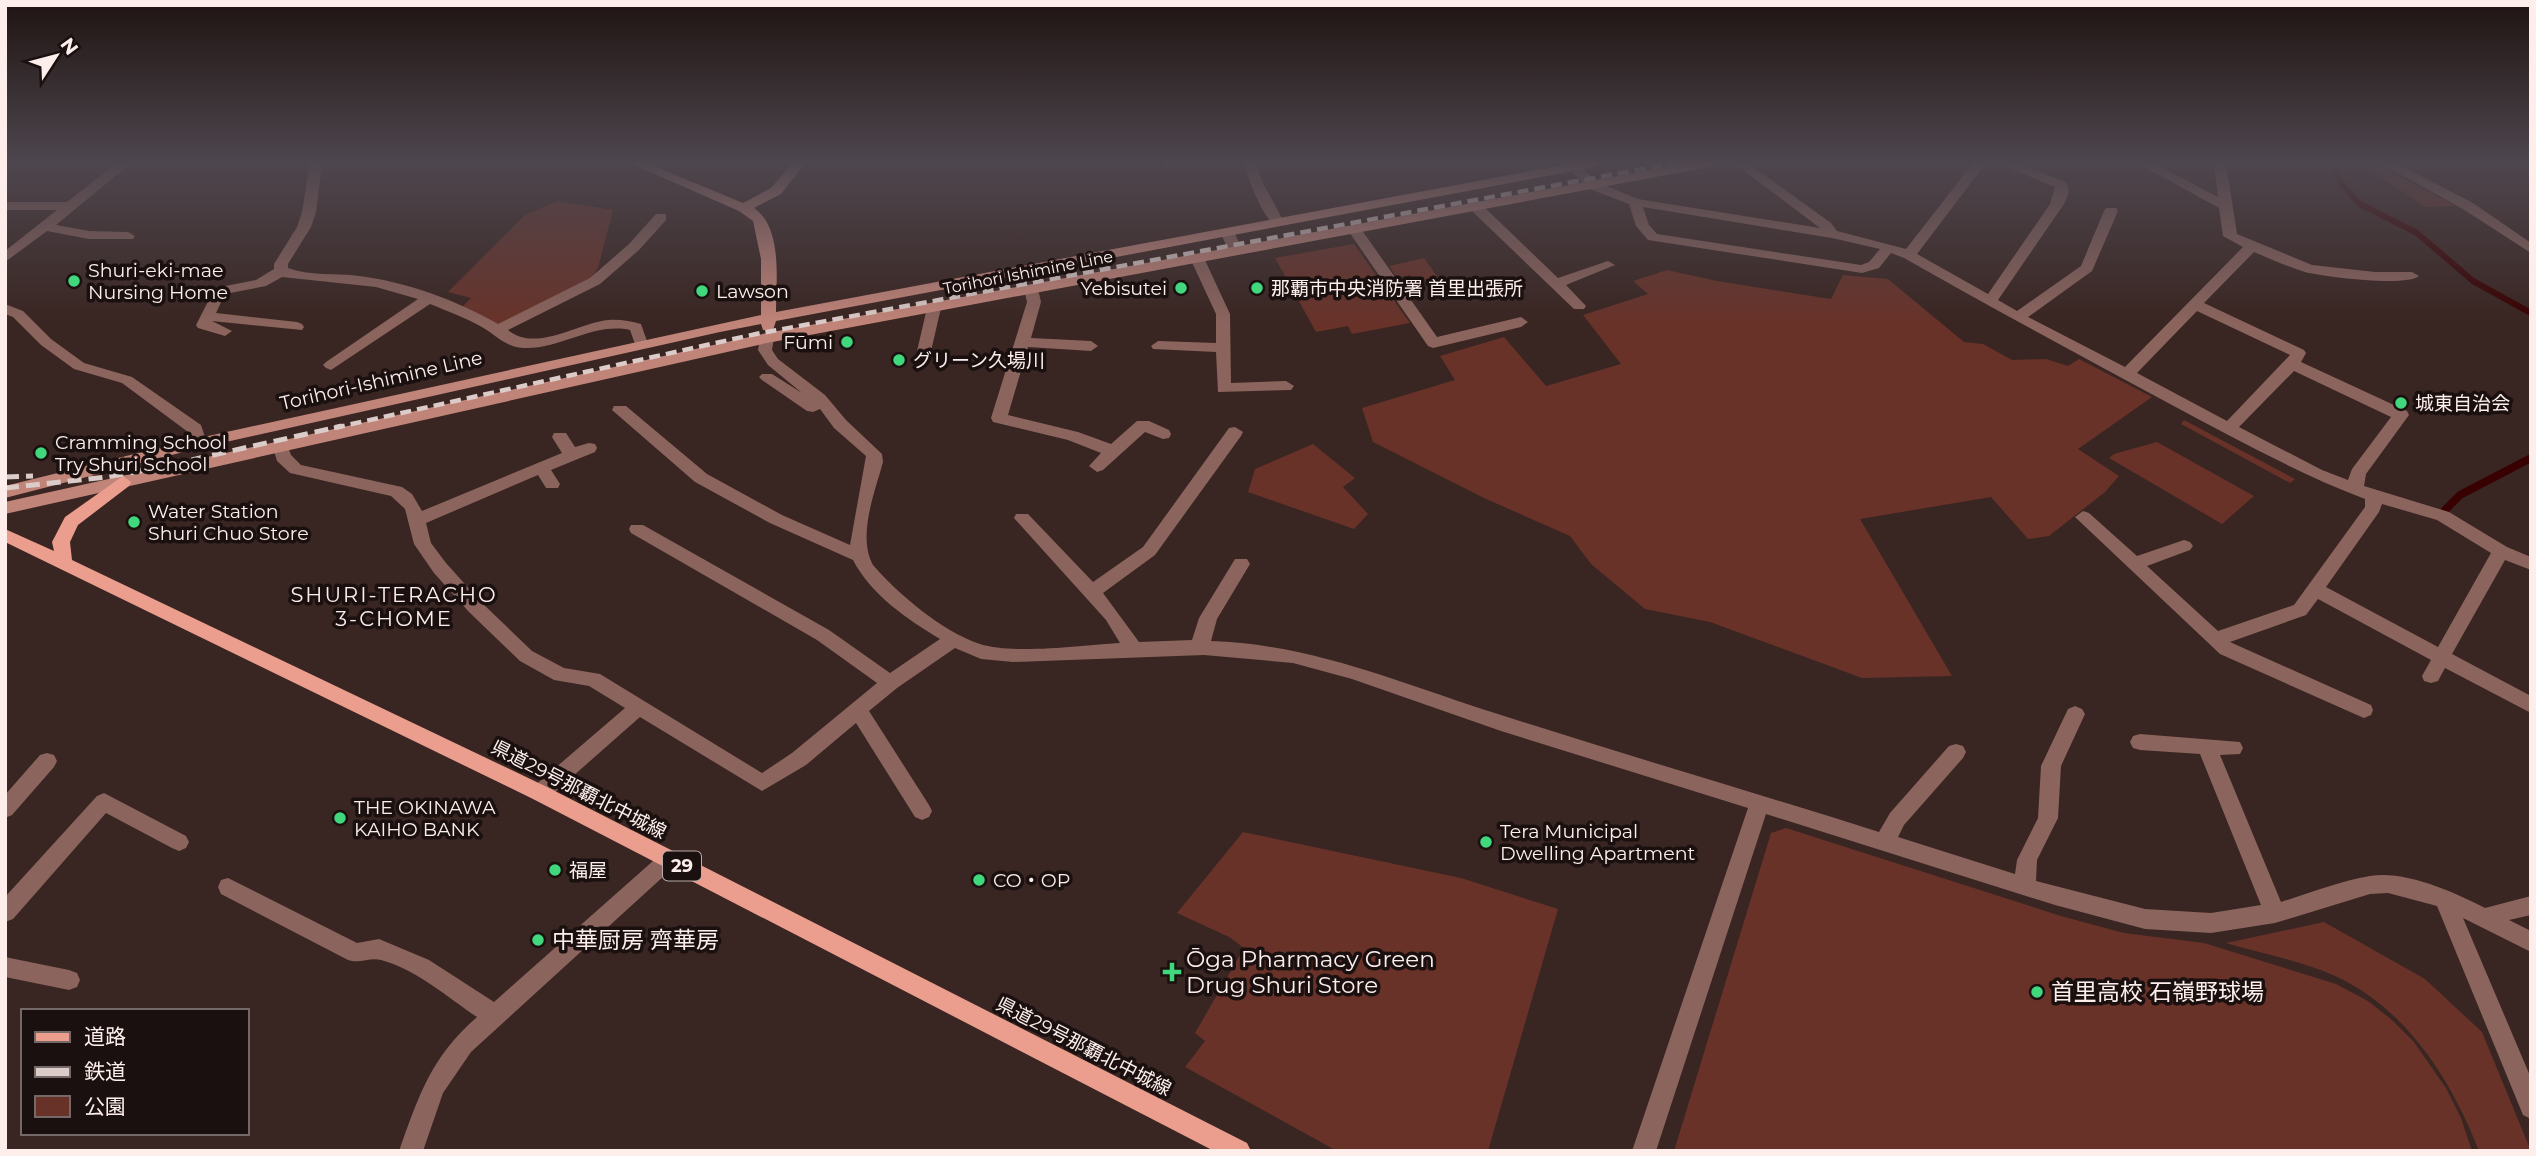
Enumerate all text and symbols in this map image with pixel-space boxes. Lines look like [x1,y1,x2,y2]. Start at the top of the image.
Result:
north arrow [21,21,91,91]
text: N [56,33,83,59]
street label: Torihori Ishimine Line [942,247,1115,298]
place label: Shuri-eki-mae Nursing Home [88,259,228,304]
marker: Shuri-eki-mae Nursing Home [66,273,82,289]
place label: Yebisutei [1081,277,1167,300]
place label: 那覇市中央消防署 首里出張所 [1271,277,1523,300]
place label: Lawson [716,280,789,303]
marker: Yebisutei [1173,280,1189,296]
marker: 那覇市中央消防署 首里出張所 [1249,280,1265,296]
marker: Lawson [694,283,710,299]
place label: Fūmi [783,331,833,354]
marker: Fūmi [839,334,855,350]
street label: Torihori-Ishimine Line [278,346,485,415]
place label: グリーン久場川 [913,349,1045,372]
marker: グリーン久場川 [891,352,907,368]
place label: 城東自治会 [2415,392,2510,415]
marker: 城東自治会 [2393,395,2409,411]
place label: Cramming School Try Shuri School [55,431,227,476]
marker: Cramming School Try Shuri School [33,445,49,461]
place label: Water Station Shuri Chuo Store [148,500,309,545]
marker: Water Station Shuri Chuo Store [126,514,142,530]
district label: SHURI-TERACHO 3-CHOME [290,582,498,631]
street label: 県道29号那覇北中城線 [487,735,670,844]
place label: THE OKINAWA KAIHO BANK [354,796,496,841]
marker: THE OKINAWA KAIHO BANK [332,810,348,826]
place label: Tera Municipal Dwelling Apartment [1500,820,1696,865]
marker: Tera Municipal Dwelling Apartment [1478,834,1494,850]
road number: 29 [663,852,701,880]
place label: 福屋 [569,859,607,882]
marker: 福屋 [547,862,563,878]
place label: CO・OP [993,869,1070,892]
marker: CO・OP [971,872,987,888]
place label: 中華厨房 齊華房 [552,926,719,954]
marker: 中華厨房 齊華房 [530,932,546,948]
place label: Ōga Pharmacy Green Drug Shuri Store [1186,945,1435,999]
marker: Ōga Pharmacy Green Drug Shuri Store [1164,964,1180,980]
place label: 首里高校 石嶺野球場 [2051,978,2264,1006]
marker: 首里高校 石嶺野球場 [2029,984,2045,1000]
street label: 県道29号那覇北中城線 [992,992,1175,1101]
legend [21,1009,248,1135]
text: 道路 [84,1024,126,1049]
text: 鉄道 [84,1059,126,1084]
text: 公園 [84,1094,126,1119]

